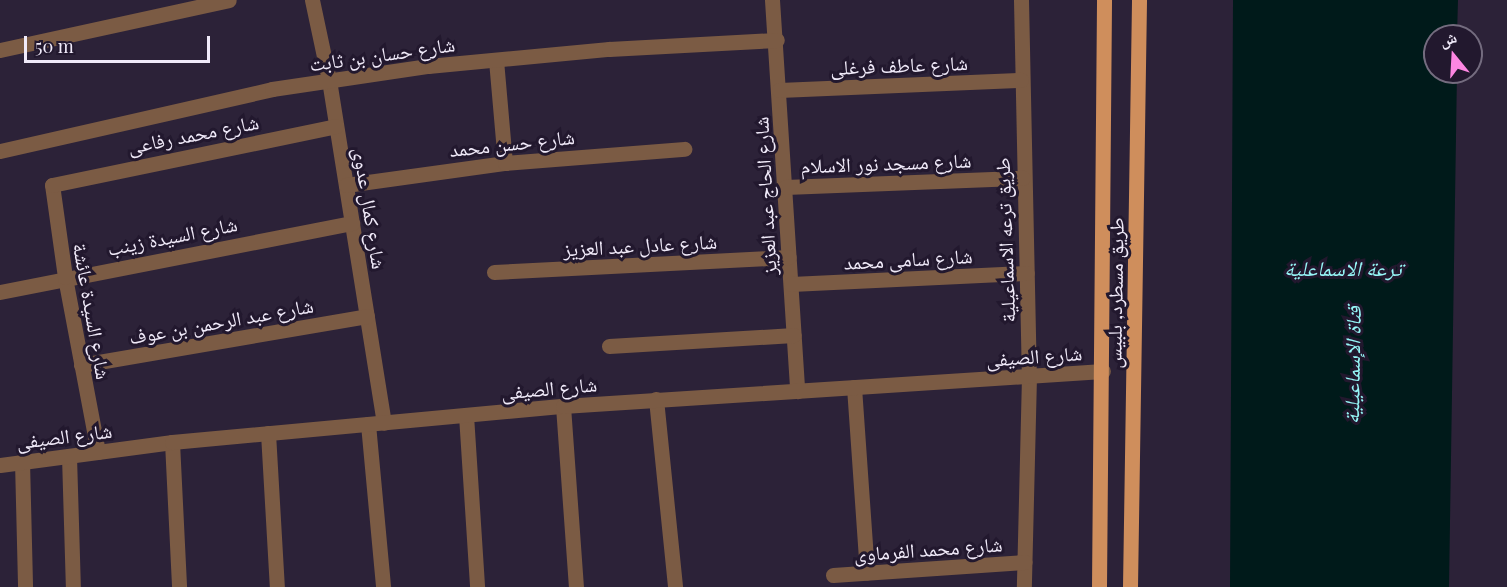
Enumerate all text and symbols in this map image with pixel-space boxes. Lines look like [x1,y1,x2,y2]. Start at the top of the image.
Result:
scale bar [27,24,213,62]
north arrow [1423,24,1483,84]
text: ش [1437,26,1459,51]
street label: شارع حسان بن ثابت [308,31,456,75]
text: 50 m [35,34,74,58]
street label: شارع عاطف فرغلى [830,50,968,78]
street label: شارع محمد رفاعى [125,109,261,157]
street label: شارع الحاج عبد العزيز [748,116,780,276]
street label: شارع حسن محمد [448,123,576,161]
street label: شارع كمال عدوى [350,145,392,271]
street label: شارع مسجد نور الاسلام [800,147,972,177]
street label: طريق ترعه الاسماعيلية [989,157,1019,323]
street label: شارع السيدة زينب [105,211,239,259]
street label: طريق مسطرد, بلبيس [1101,217,1127,369]
street label: شارع عادل عبد العزيز [562,228,718,260]
street label: شارع السيدة عائشة [69,241,117,381]
street label: شارع سامى محمد [843,243,973,273]
water label: ترعة الاسماعلية [1284,254,1402,280]
street label: شارع عبد الرحمن بن عوف [127,292,315,348]
water label: قناة الإسماعيلية [1337,306,1365,424]
street label: شارع الصيفى [985,340,1083,370]
street label: شارع الصيفى [500,371,598,403]
street label: شارع الصيفى [15,417,113,453]
street label: شارع محمد الفرماوى [853,531,1003,565]

